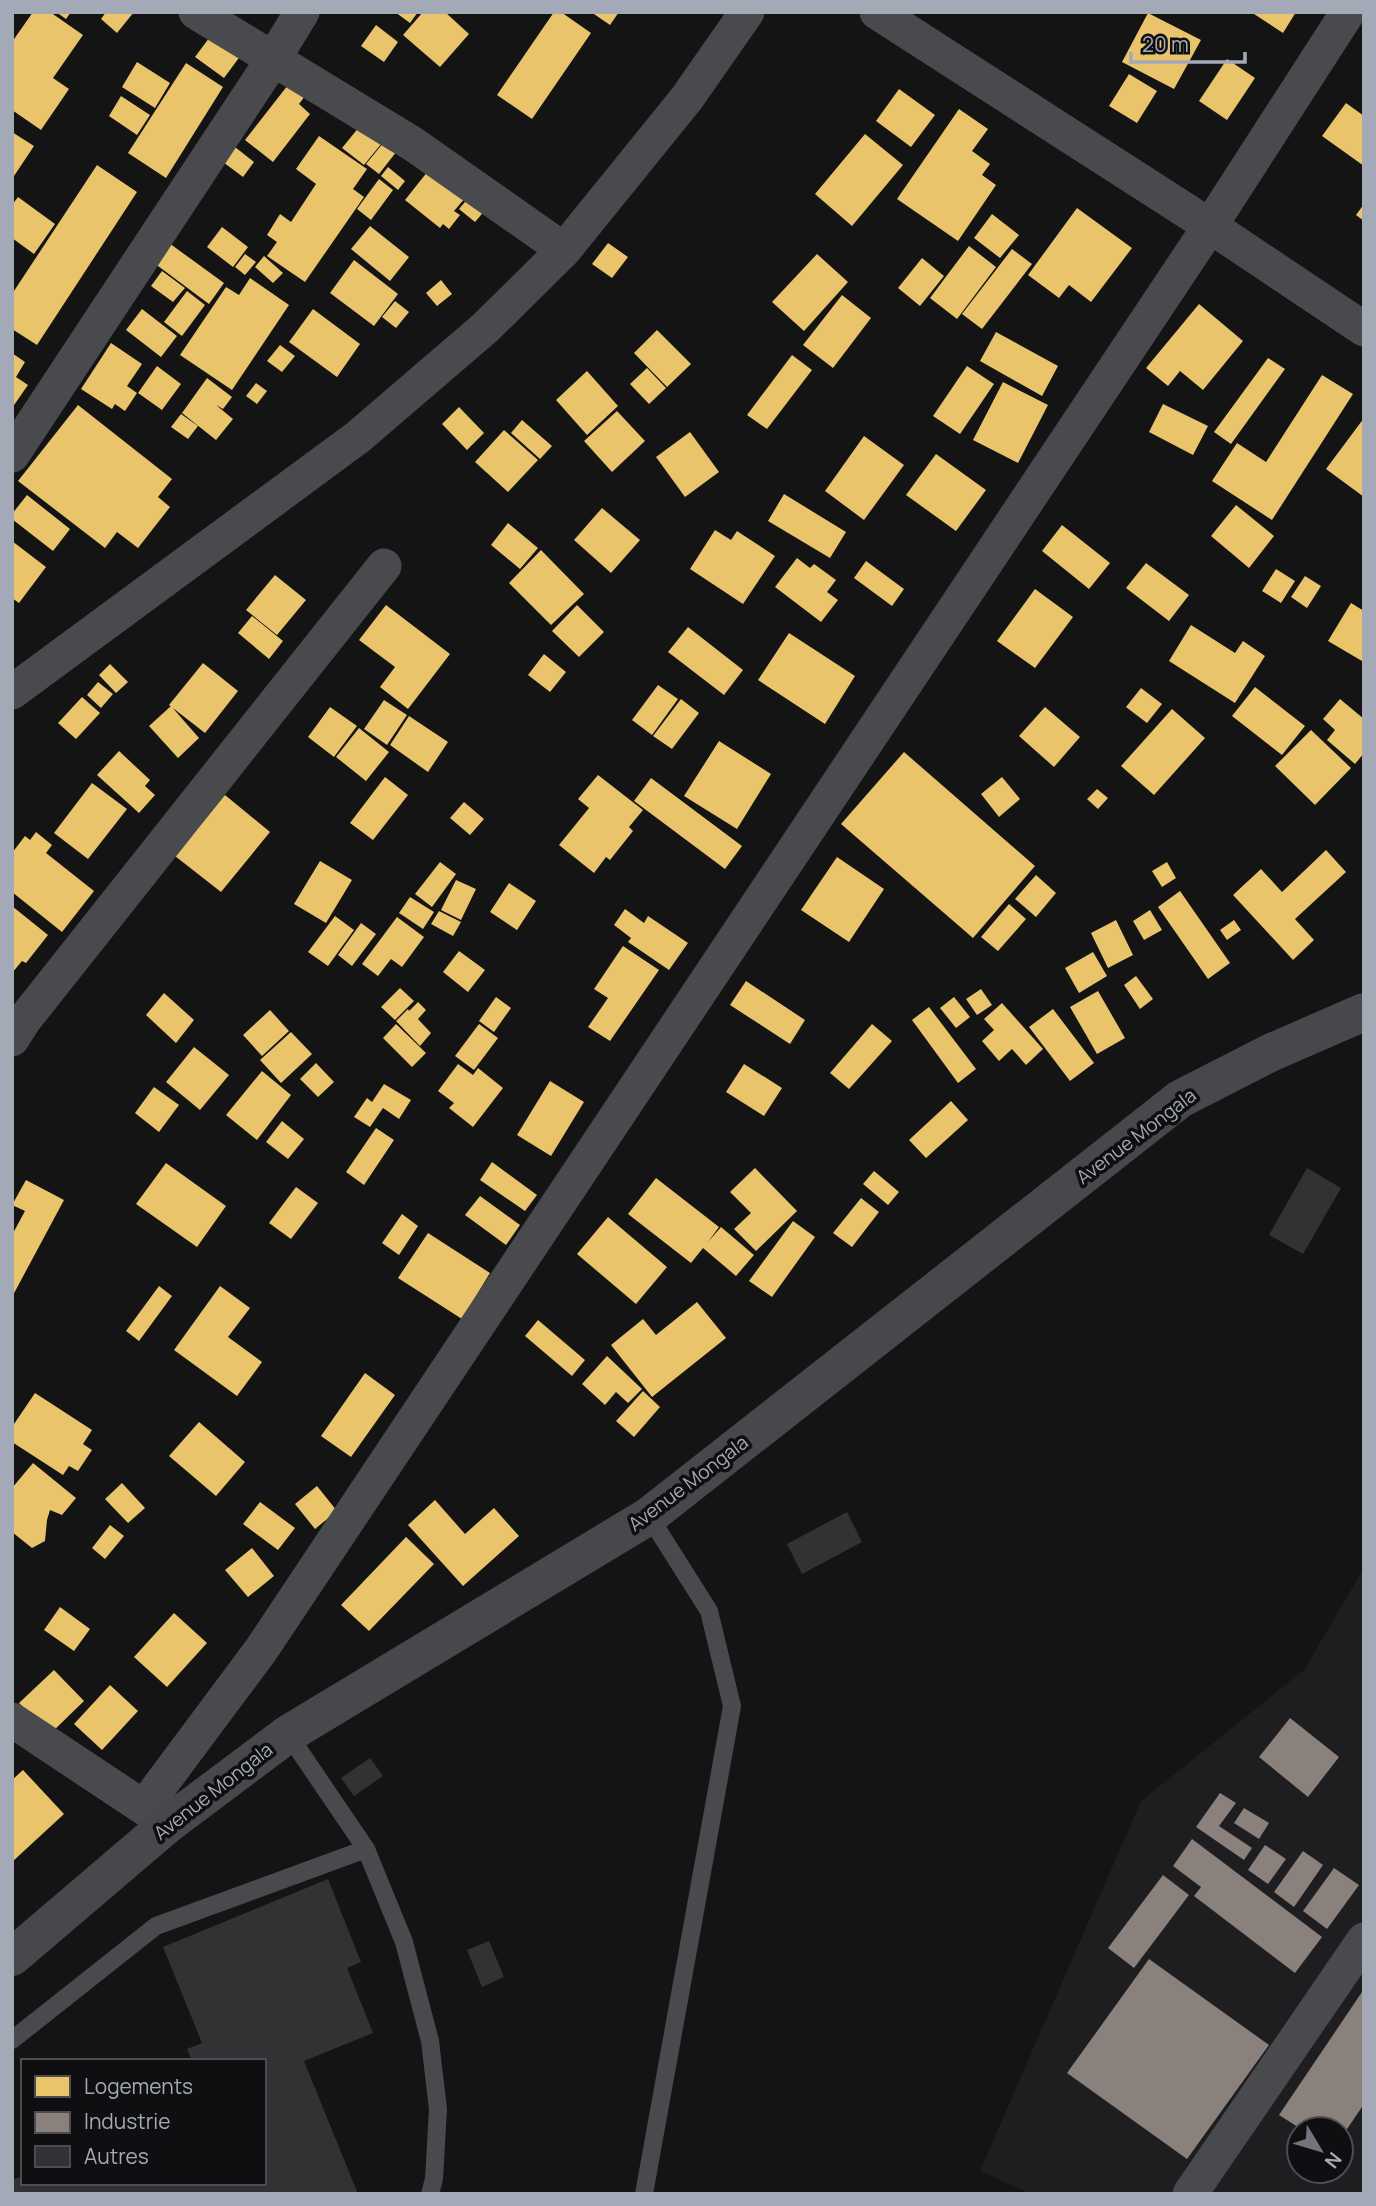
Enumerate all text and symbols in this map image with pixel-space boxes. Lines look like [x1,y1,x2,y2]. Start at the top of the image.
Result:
scale bar [1131,21,1245,65]
text: 20 m [1142,30,1189,58]
street label: Avenue Mongala [1071,1082,1201,1190]
street label: Avenue Mongala [623,1429,753,1537]
street label: Avenue Mongala [148,1736,278,1846]
legend [21,2059,266,2185]
text: Logements [84,2072,193,2100]
text: Industrie [84,2107,170,2135]
north arrow [1285,2115,1355,2185]
text: Autres [84,2142,149,2170]
text: N [1319,2147,1348,2174]

